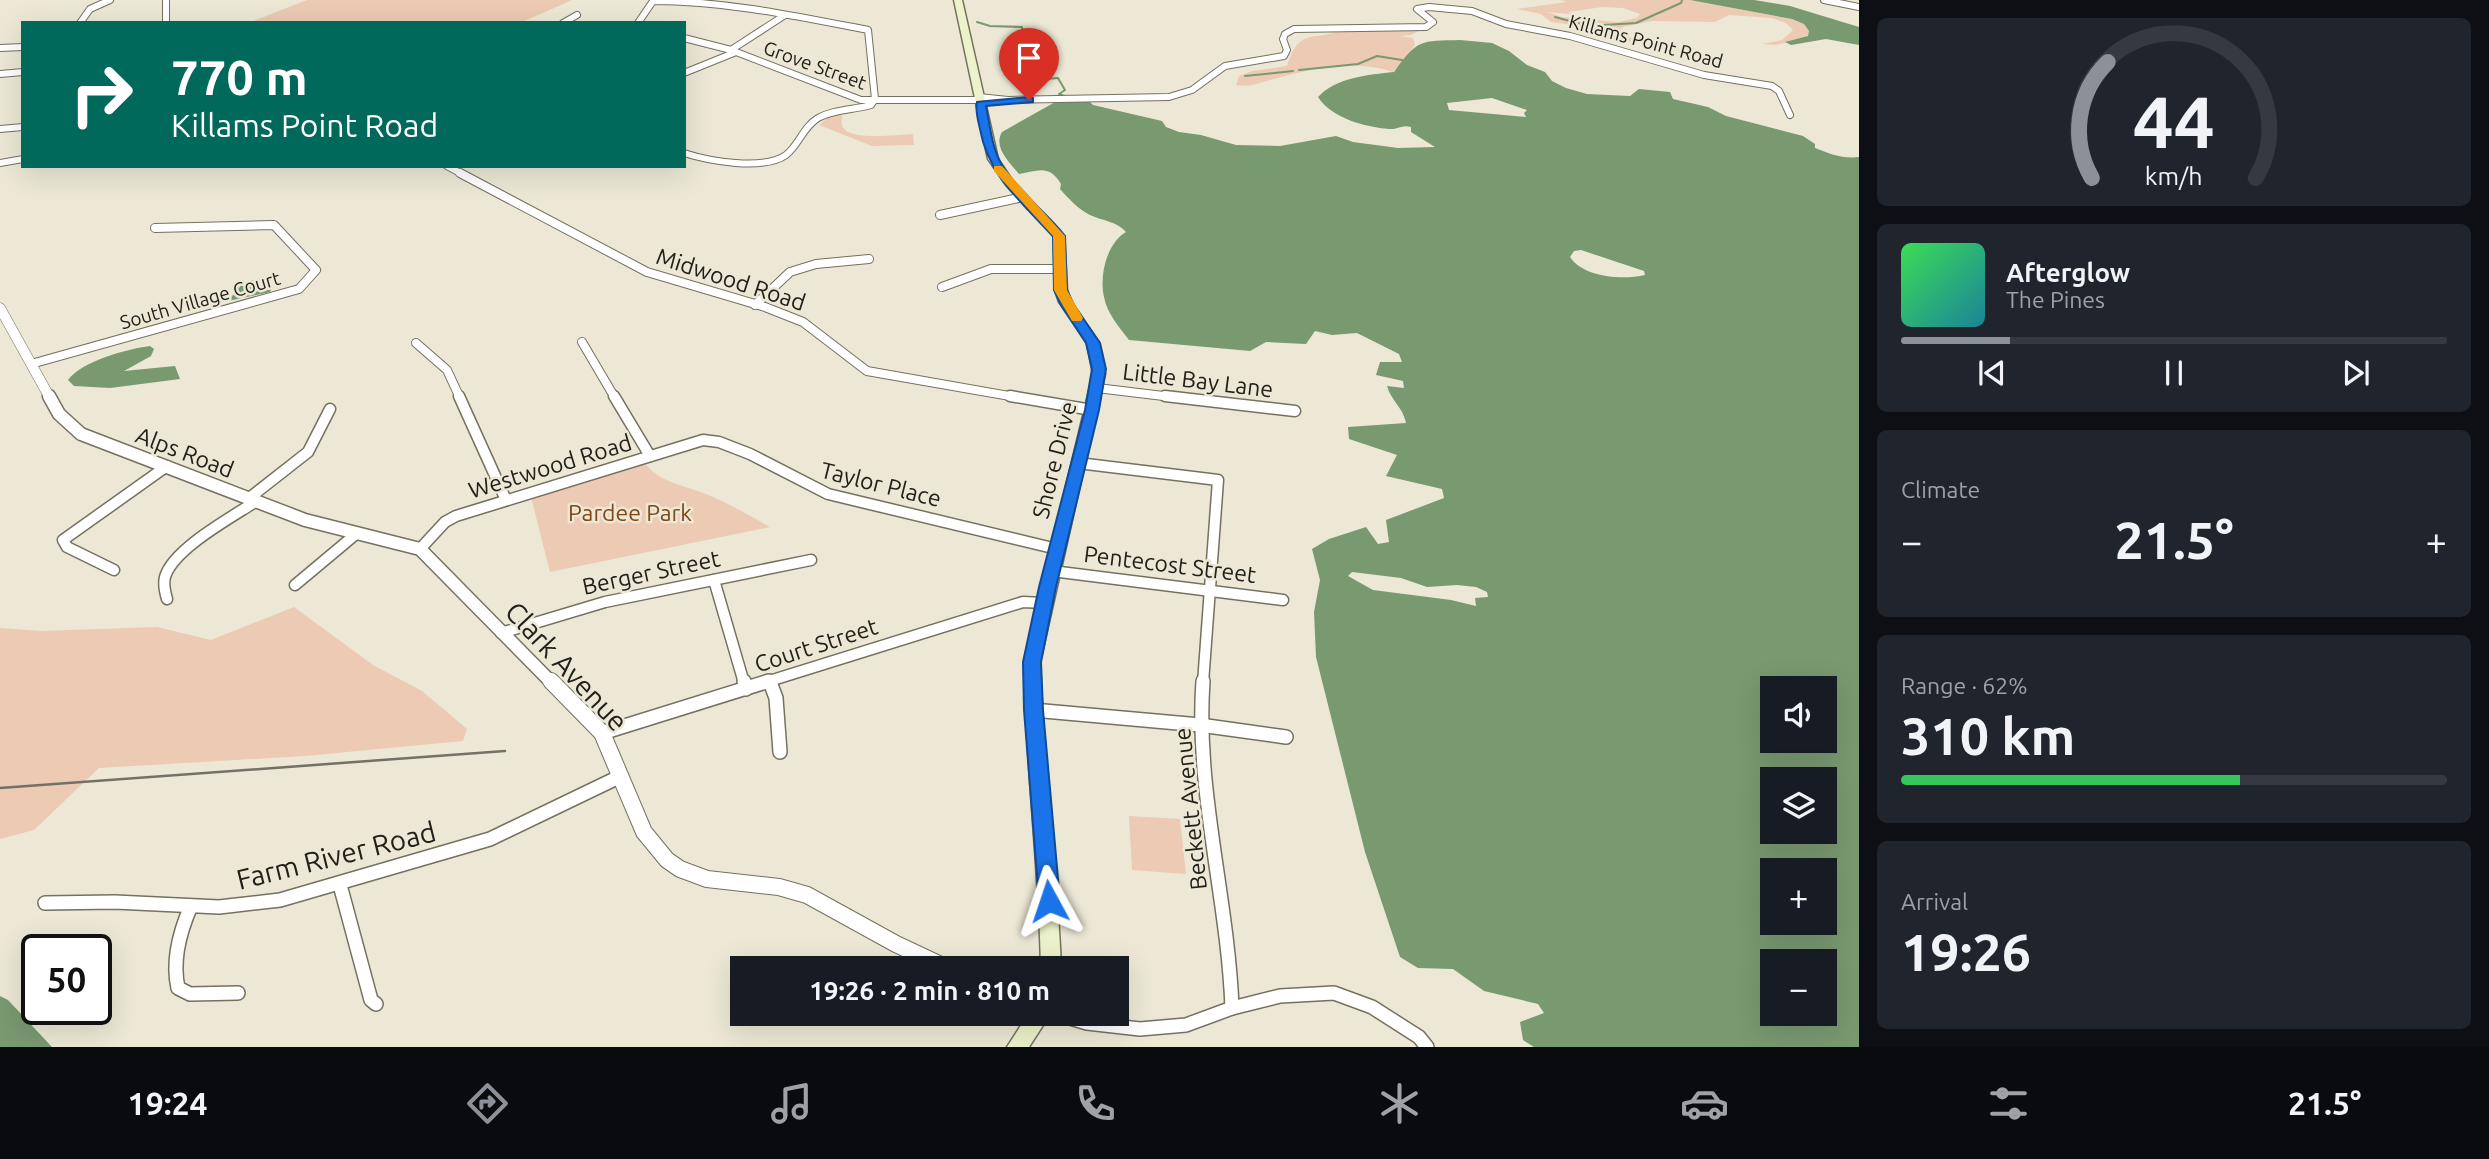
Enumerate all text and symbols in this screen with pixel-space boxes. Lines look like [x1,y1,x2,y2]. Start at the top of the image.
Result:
street label: Killams Point Road [1567,10,1725,72]
pin [999,28,1059,100]
street label: Grove Street [761,36,870,94]
icon: arrive [1010,39,1048,77]
icon: right [56,49,147,140]
text: 770 m [171,49,308,104]
text: 44 [2133,80,2215,162]
text: Killams Point Road [171,107,438,143]
text: km/h [2145,162,2203,190]
street label: Midwood Road [653,243,809,315]
text: Afterglow [2006,258,2130,287]
street label: South Village Court [117,266,283,333]
text: The Pines [2006,287,2105,312]
icon: previous [1973,354,2011,392]
icon: pause [2155,354,2193,392]
icon: next [2337,354,2375,392]
street label: Little Bay Lane [1121,358,1275,402]
street label: Shore Drive [1027,399,1081,521]
street label: Alps Road [133,422,237,482]
street label: Westwood Road [465,429,635,503]
street label: Taylor Place [818,457,944,511]
text: Climate [1901,477,1980,502]
park label: Pardee Park [568,500,692,525]
text: 21.5° [2114,511,2234,569]
text: − [1901,520,1922,562]
text: + [2426,520,2447,562]
street label: Pentecost Street [1082,541,1258,587]
street label: Berger Street [580,545,722,599]
street label: Clark Avenue [500,595,634,737]
street label: Court Street [751,613,881,677]
text: Range · 62% [1901,673,2028,698]
map controls [1760,676,1837,1026]
button: sound [1760,676,1837,753]
text: 310 km [1901,707,2075,765]
street label: Beckett Avenue [1169,727,1211,891]
button: layers [1760,767,1837,844]
street label: Farm River Road [233,815,439,895]
button: + [1760,858,1837,935]
position arrow [1012,864,1086,938]
text: Arrival [1901,889,1968,914]
text: 19:26 [1901,923,2031,981]
speed limit sign: 50 [21,934,112,1025]
button: − [1760,949,1837,1026]
text: 19:26 · 2 min · 810 m [809,976,1050,1005]
icon: directions [463,1079,512,1128]
icon: music [767,1079,816,1128]
icon: phone [1071,1079,1120,1128]
icon: climate [1375,1079,1424,1128]
icon: car [1680,1079,1729,1128]
icon: filters [1984,1079,2033,1128]
text: 19:24 [128,1085,208,1121]
text: 21.5° [2288,1085,2361,1121]

